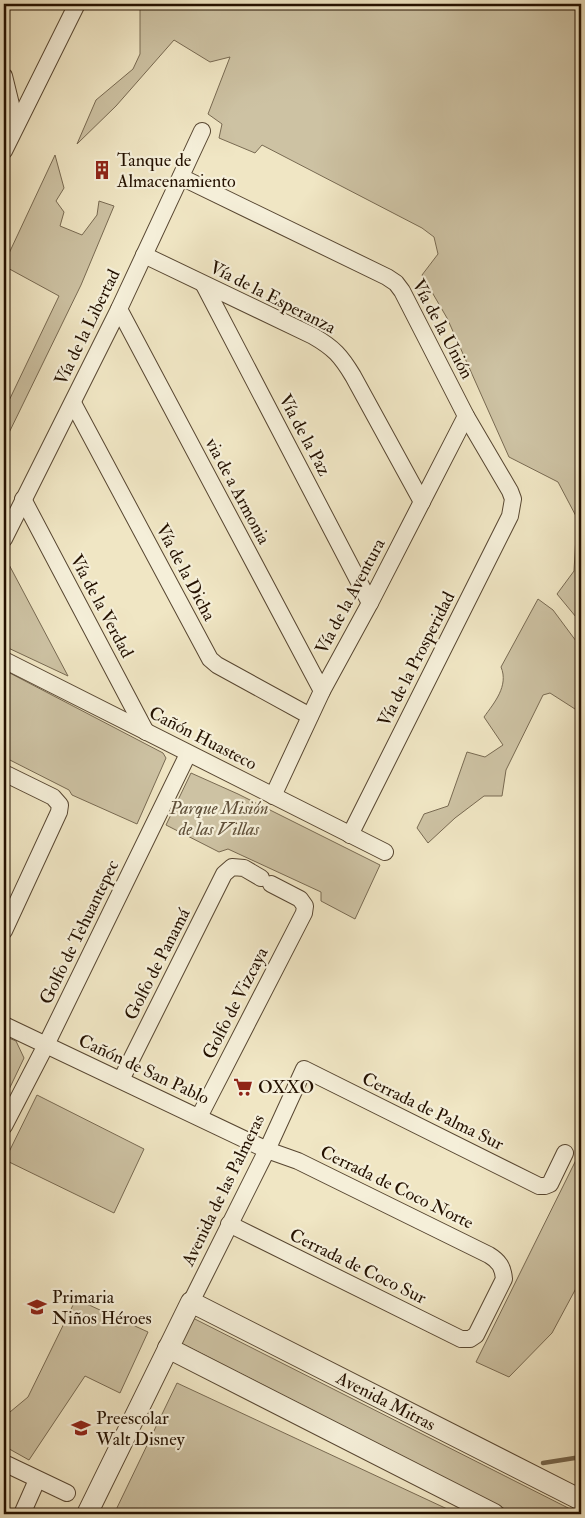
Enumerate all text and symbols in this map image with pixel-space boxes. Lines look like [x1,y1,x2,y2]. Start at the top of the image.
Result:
place label: Tanque de Almacenamiento [116,149,236,193]
building icon: Tanque de Almacenamiento [91,159,113,181]
street label: Vía de la Esperanza [206,256,340,339]
street label: Vía de la Libertad [49,265,125,389]
street label: Vía de la Unión [407,275,478,383]
street label: Vía de la Paz [273,390,336,480]
street label: via de a Armonia [199,433,276,549]
street label: Vía de la Dicha [150,520,221,625]
street label: Vía de la Aventura [310,534,391,658]
street label: Vía de la Verdad [65,551,138,662]
street label: Vía de la Prosperidad [373,588,460,730]
street label: Cañón Huasteco [145,701,261,776]
park label: Parque Misión de las Villas [169,797,268,841]
street label: Golfo de Tehuantepec [35,856,124,1008]
street label: Golfo de Panamá [119,904,196,1024]
street label: Golfo de Vizcaya [197,943,274,1063]
street label: Cañón de San Pablo [75,1029,213,1110]
street label: Cerrada de Palma Sur [358,1067,508,1156]
supermarket icon: OXXO [232,1076,254,1098]
place label: OXXO [258,1076,314,1099]
street label: Avenida de las Palmeras [176,1111,270,1271]
street label: Cerrada de Coco Norte [316,1140,478,1235]
street label: Cerrada de Coco Sur [286,1223,430,1310]
place label: Primaria Niños Héroes [52,1286,152,1330]
school or university icon: Primaria Niños Héroes [26,1296,48,1318]
street label: Avenida Mitras [331,1366,439,1436]
place label: Preescolar Walt Disney [95,1407,186,1451]
school or university icon: Preescolar Walt Disney [70,1417,92,1439]

